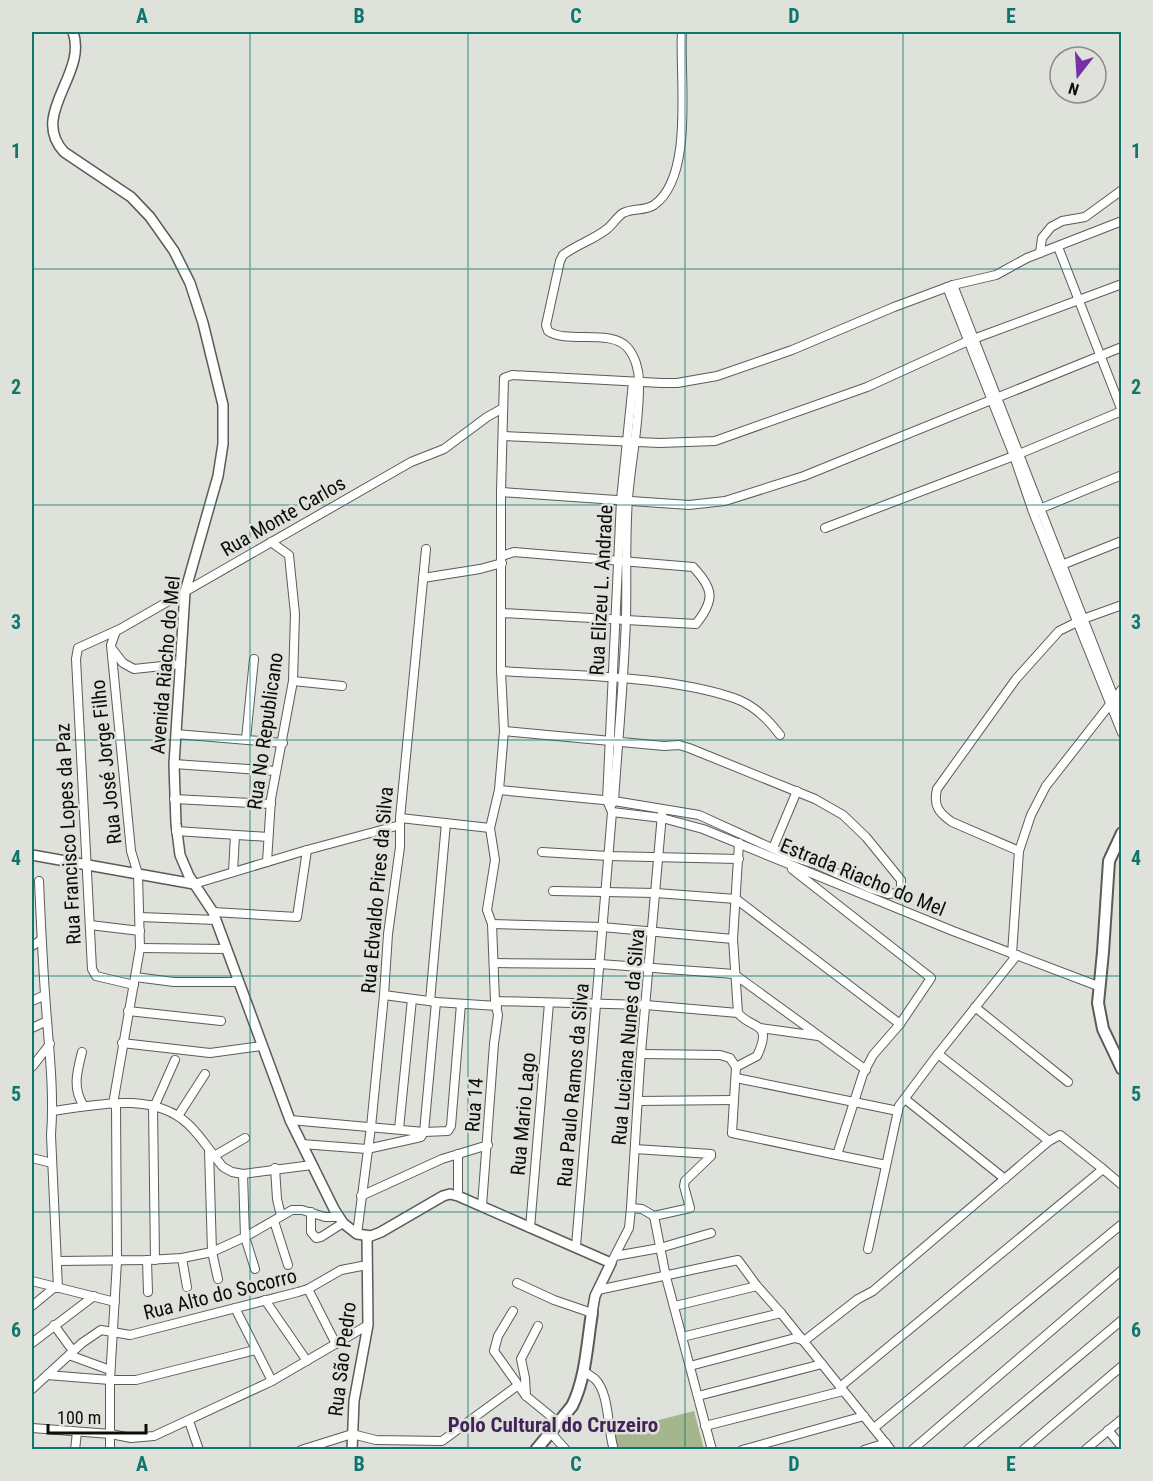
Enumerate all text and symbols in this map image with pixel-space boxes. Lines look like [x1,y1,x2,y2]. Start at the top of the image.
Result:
text: A [136,4,148,28]
text: B [353,4,365,28]
text: C [570,4,582,28]
text: D [788,4,800,28]
text: E [1006,4,1016,28]
north arrow [1048,45,1108,105]
text: N [1066,78,1081,99]
text: 1 [11,139,21,163]
text: 1 [1131,139,1141,163]
text: 2 [11,375,21,399]
text: 2 [1131,375,1141,399]
street label: Rua Monte Carlos [216,471,350,561]
street label: Rua Elizeu L. Andrade [585,504,617,676]
street label: Avenida Riacho do Mel [145,575,185,755]
text: 3 [11,610,21,634]
text: 3 [1131,610,1141,634]
street label: Rua No Republicano [242,651,288,811]
street label: Rua José Jorge Filho [85,679,127,845]
street label: Rua Francisco Lopes da Paz [50,723,86,945]
street label: Rua Edvaldo Pires da Silva [356,786,398,994]
street label: Estrada Riacho do Mel [777,833,949,921]
text: 4 [11,846,21,870]
text: 4 [1131,846,1141,870]
street label: Rua Luciana Nunes da Silva [607,928,649,1146]
street label: Rua Paulo Ramos da Silva [552,982,594,1188]
street label: Rua Mario Lago [506,1051,540,1177]
street label: Rua 14 [460,1077,488,1133]
text: 5 [11,1082,21,1106]
text: 5 [1131,1082,1141,1106]
street label: Rua Alto do Socorro [141,1263,299,1325]
street label: Rua São Pedro [323,1300,361,1418]
text: 6 [11,1318,21,1342]
text: 6 [1131,1318,1141,1342]
scale bar [48,1397,146,1435]
text: 100 m [57,1407,101,1428]
district label: Polo Cultural do Cruzeiro [448,1413,658,1437]
text: A [136,1452,148,1476]
text: B [353,1452,365,1476]
text: C [570,1452,582,1476]
text: D [788,1452,800,1476]
text: E [1006,1452,1016,1476]

